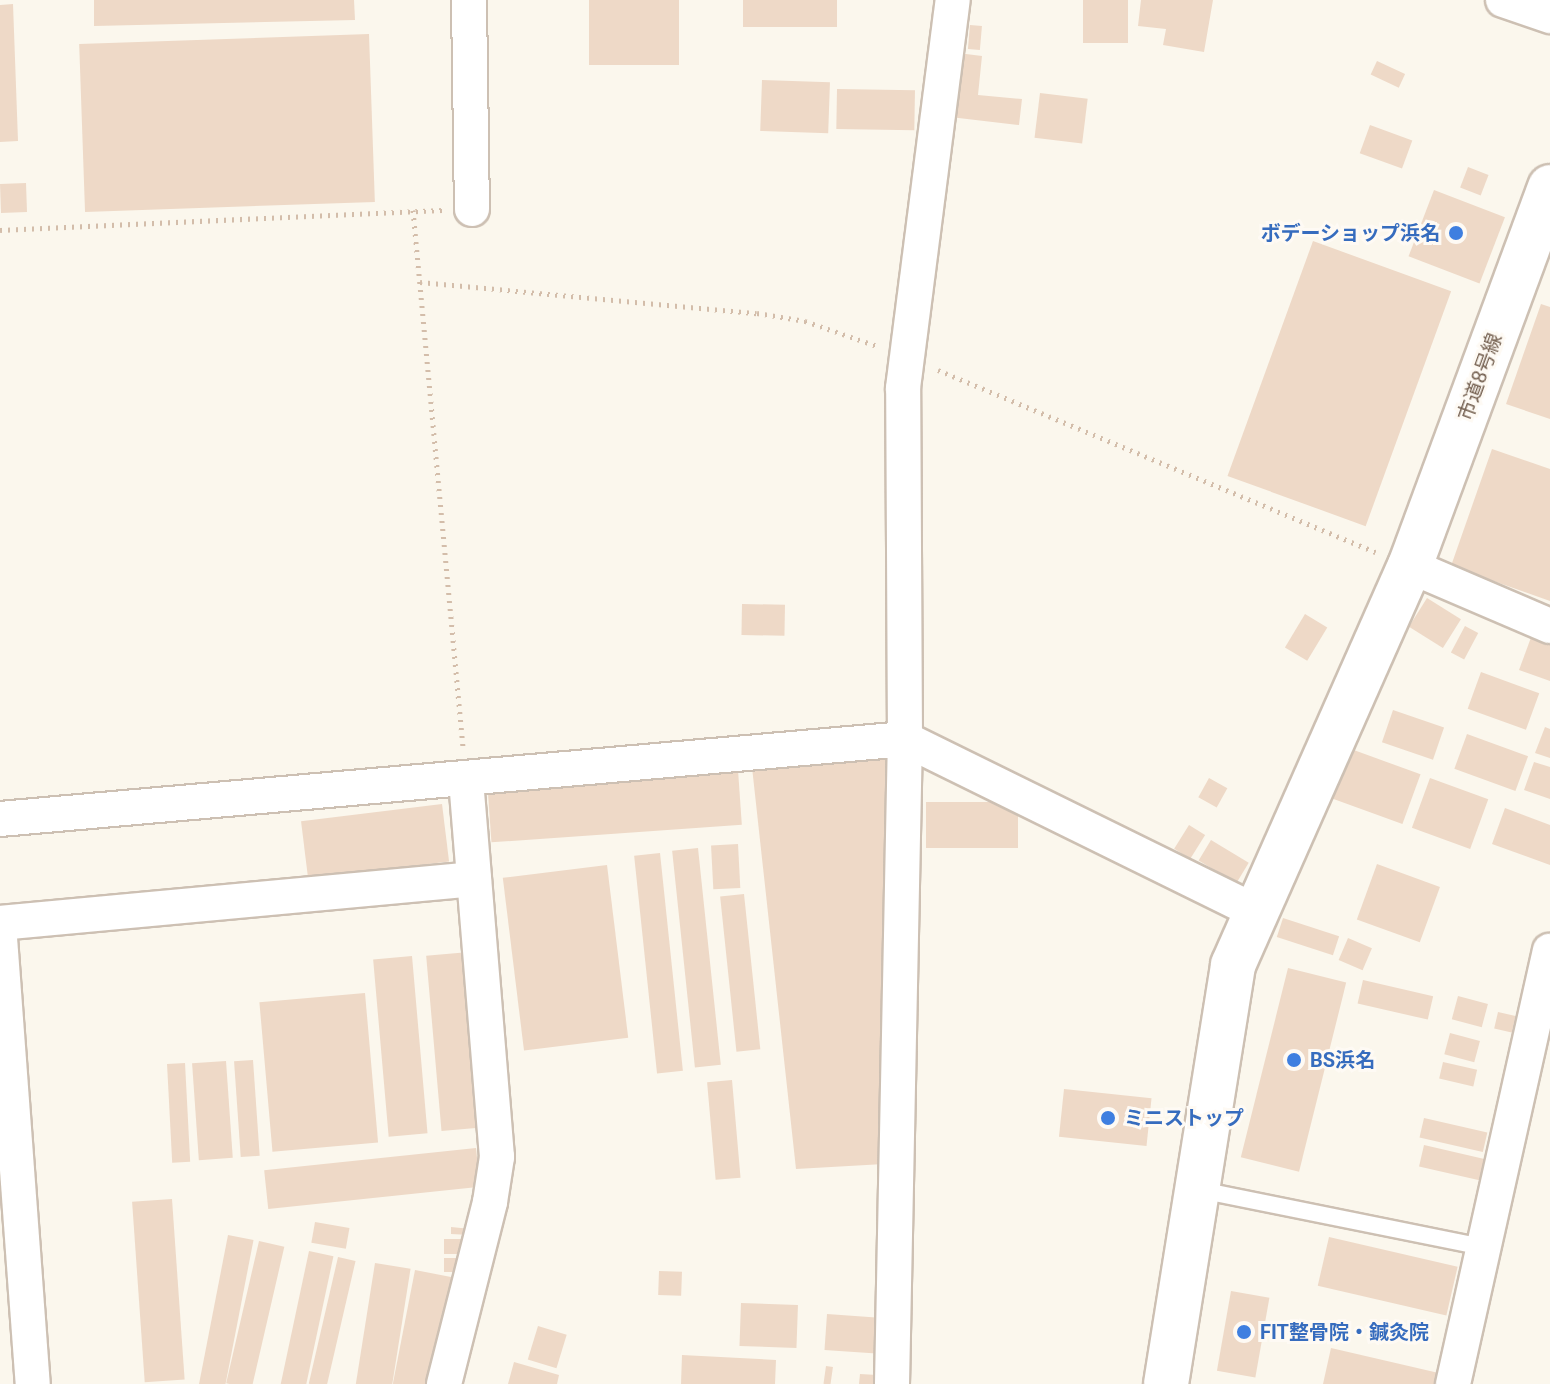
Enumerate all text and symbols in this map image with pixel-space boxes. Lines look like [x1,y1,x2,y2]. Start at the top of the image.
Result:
place label: ボデーショップ浜名 [1260,221,1440,245]
marker: ボデーショップ浜名 [1447,224,1465,242]
street label: 市道8号線 [1453,330,1507,424]
place label: BS浜名 [1310,1048,1375,1072]
marker: BS浜名 [1285,1051,1303,1069]
place label: ミニストップ [1124,1106,1244,1130]
marker: ミニストップ [1099,1109,1117,1127]
place label: FIT整骨院・鍼灸院 [1260,1320,1429,1344]
marker: FIT整骨院・鍼灸院 [1235,1323,1253,1341]

